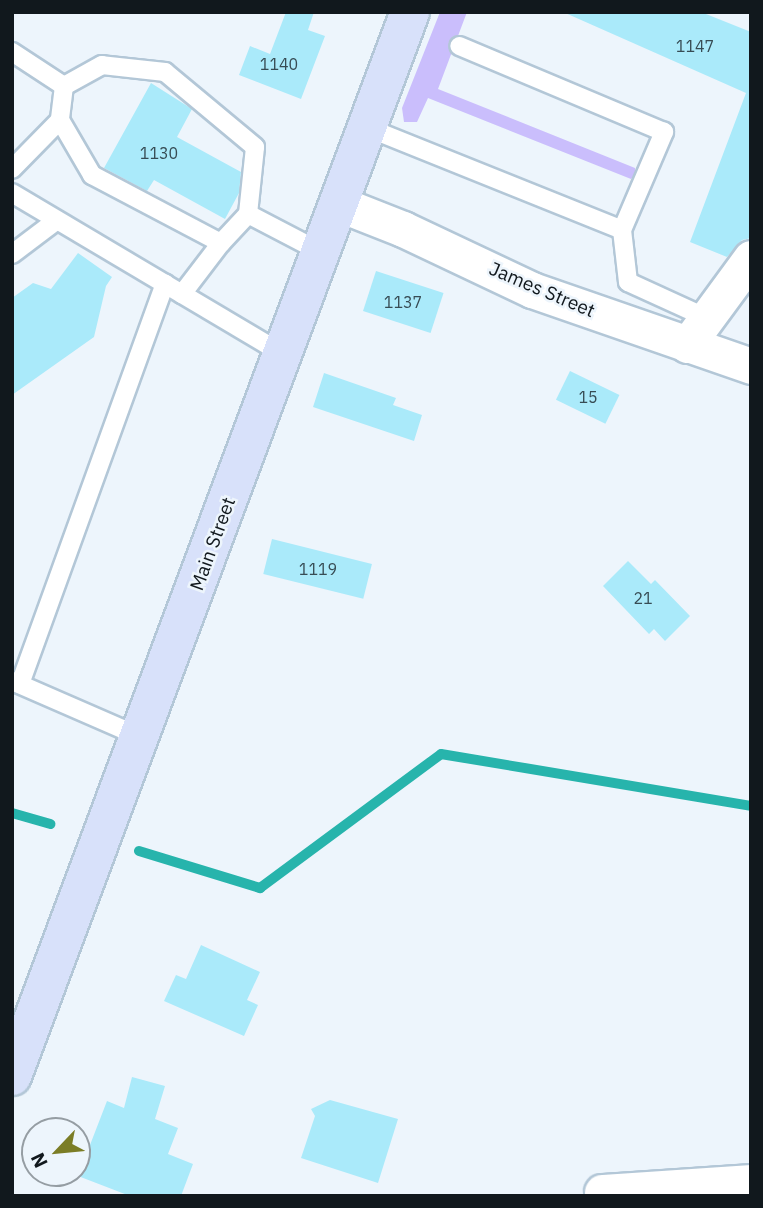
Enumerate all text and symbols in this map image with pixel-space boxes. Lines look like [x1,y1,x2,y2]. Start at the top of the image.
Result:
house number: 1147 [676,36,714,56]
house number: 1140 [260,54,298,74]
house number: 1130 [140,143,178,163]
street label: James Street [486,257,598,323]
house number: 1137 [384,292,422,312]
house number: 15 [578,387,598,407]
street label: Main Street [186,494,240,594]
house number: 1119 [299,559,337,579]
house number: 21 [633,588,653,608]
north arrow [21,1117,91,1187]
text: N [25,1149,53,1172]

